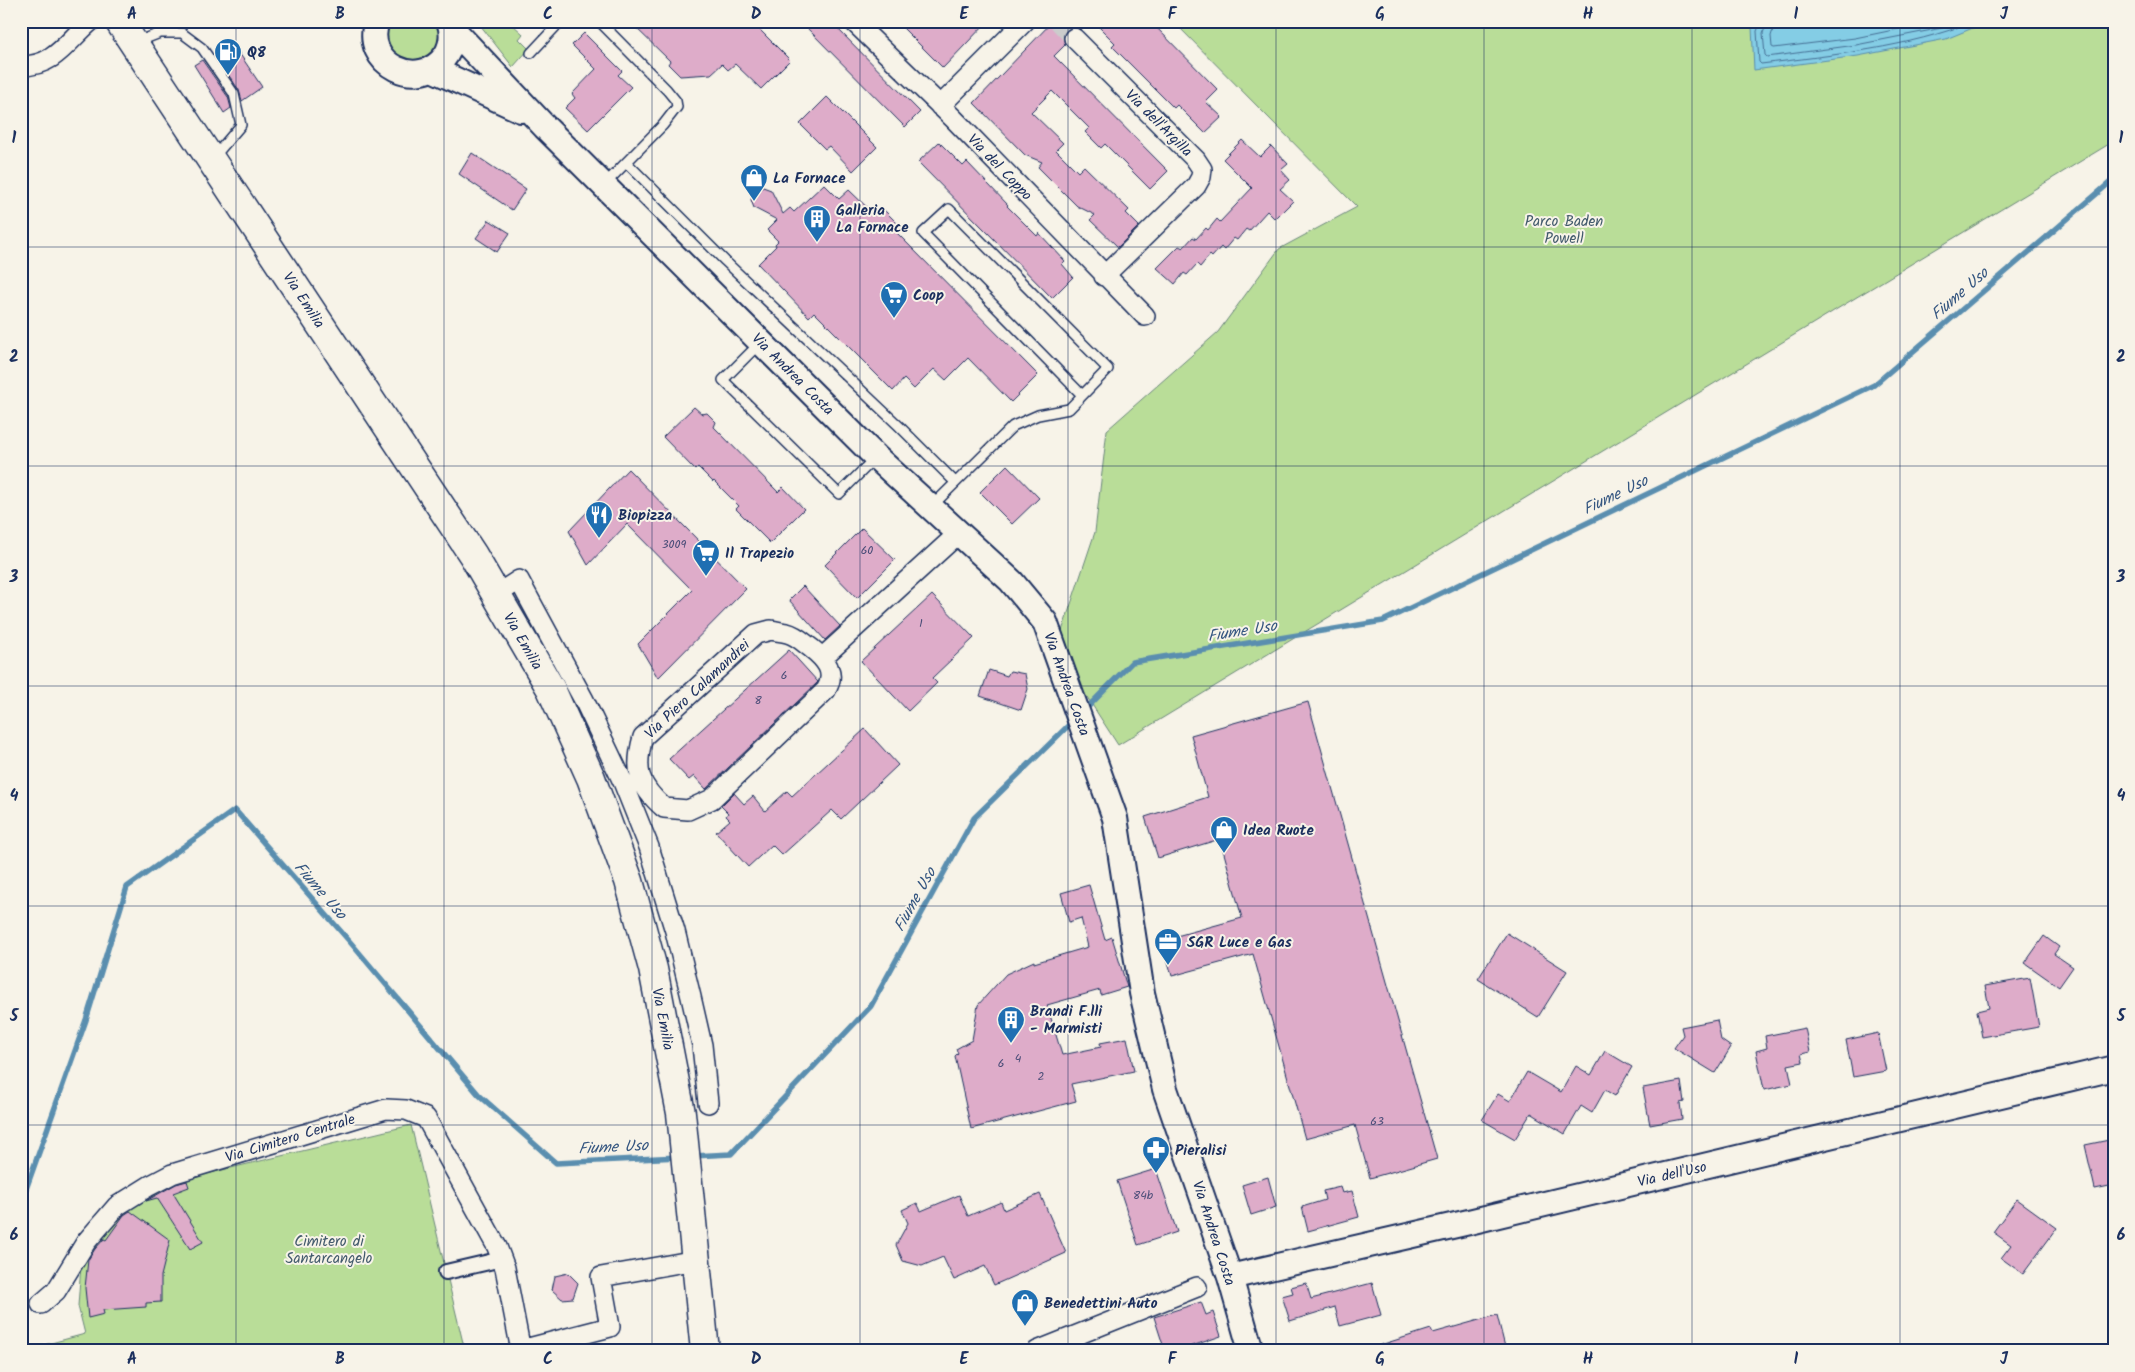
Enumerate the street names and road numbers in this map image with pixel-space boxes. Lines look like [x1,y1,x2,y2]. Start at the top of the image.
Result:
street label: Via dell'Argilla [1119,84,1198,163]
street label: Via del Coppo [961,129,1038,207]
street label: Via Emilia [276,268,330,334]
street label: Via Andrea Costa [745,328,839,422]
street label: Via Emilia [496,608,548,675]
street label: Via Andrea Costa [1036,629,1096,740]
street label: Via Piero Calamandrei [639,633,757,745]
street label: Via Emilia [644,986,680,1052]
street label: Via Cimitero Centrale [222,1108,359,1170]
street label: Via dell'Uso [1635,1155,1709,1195]
street label: Via Andrea Costa [1185,1178,1241,1289]

